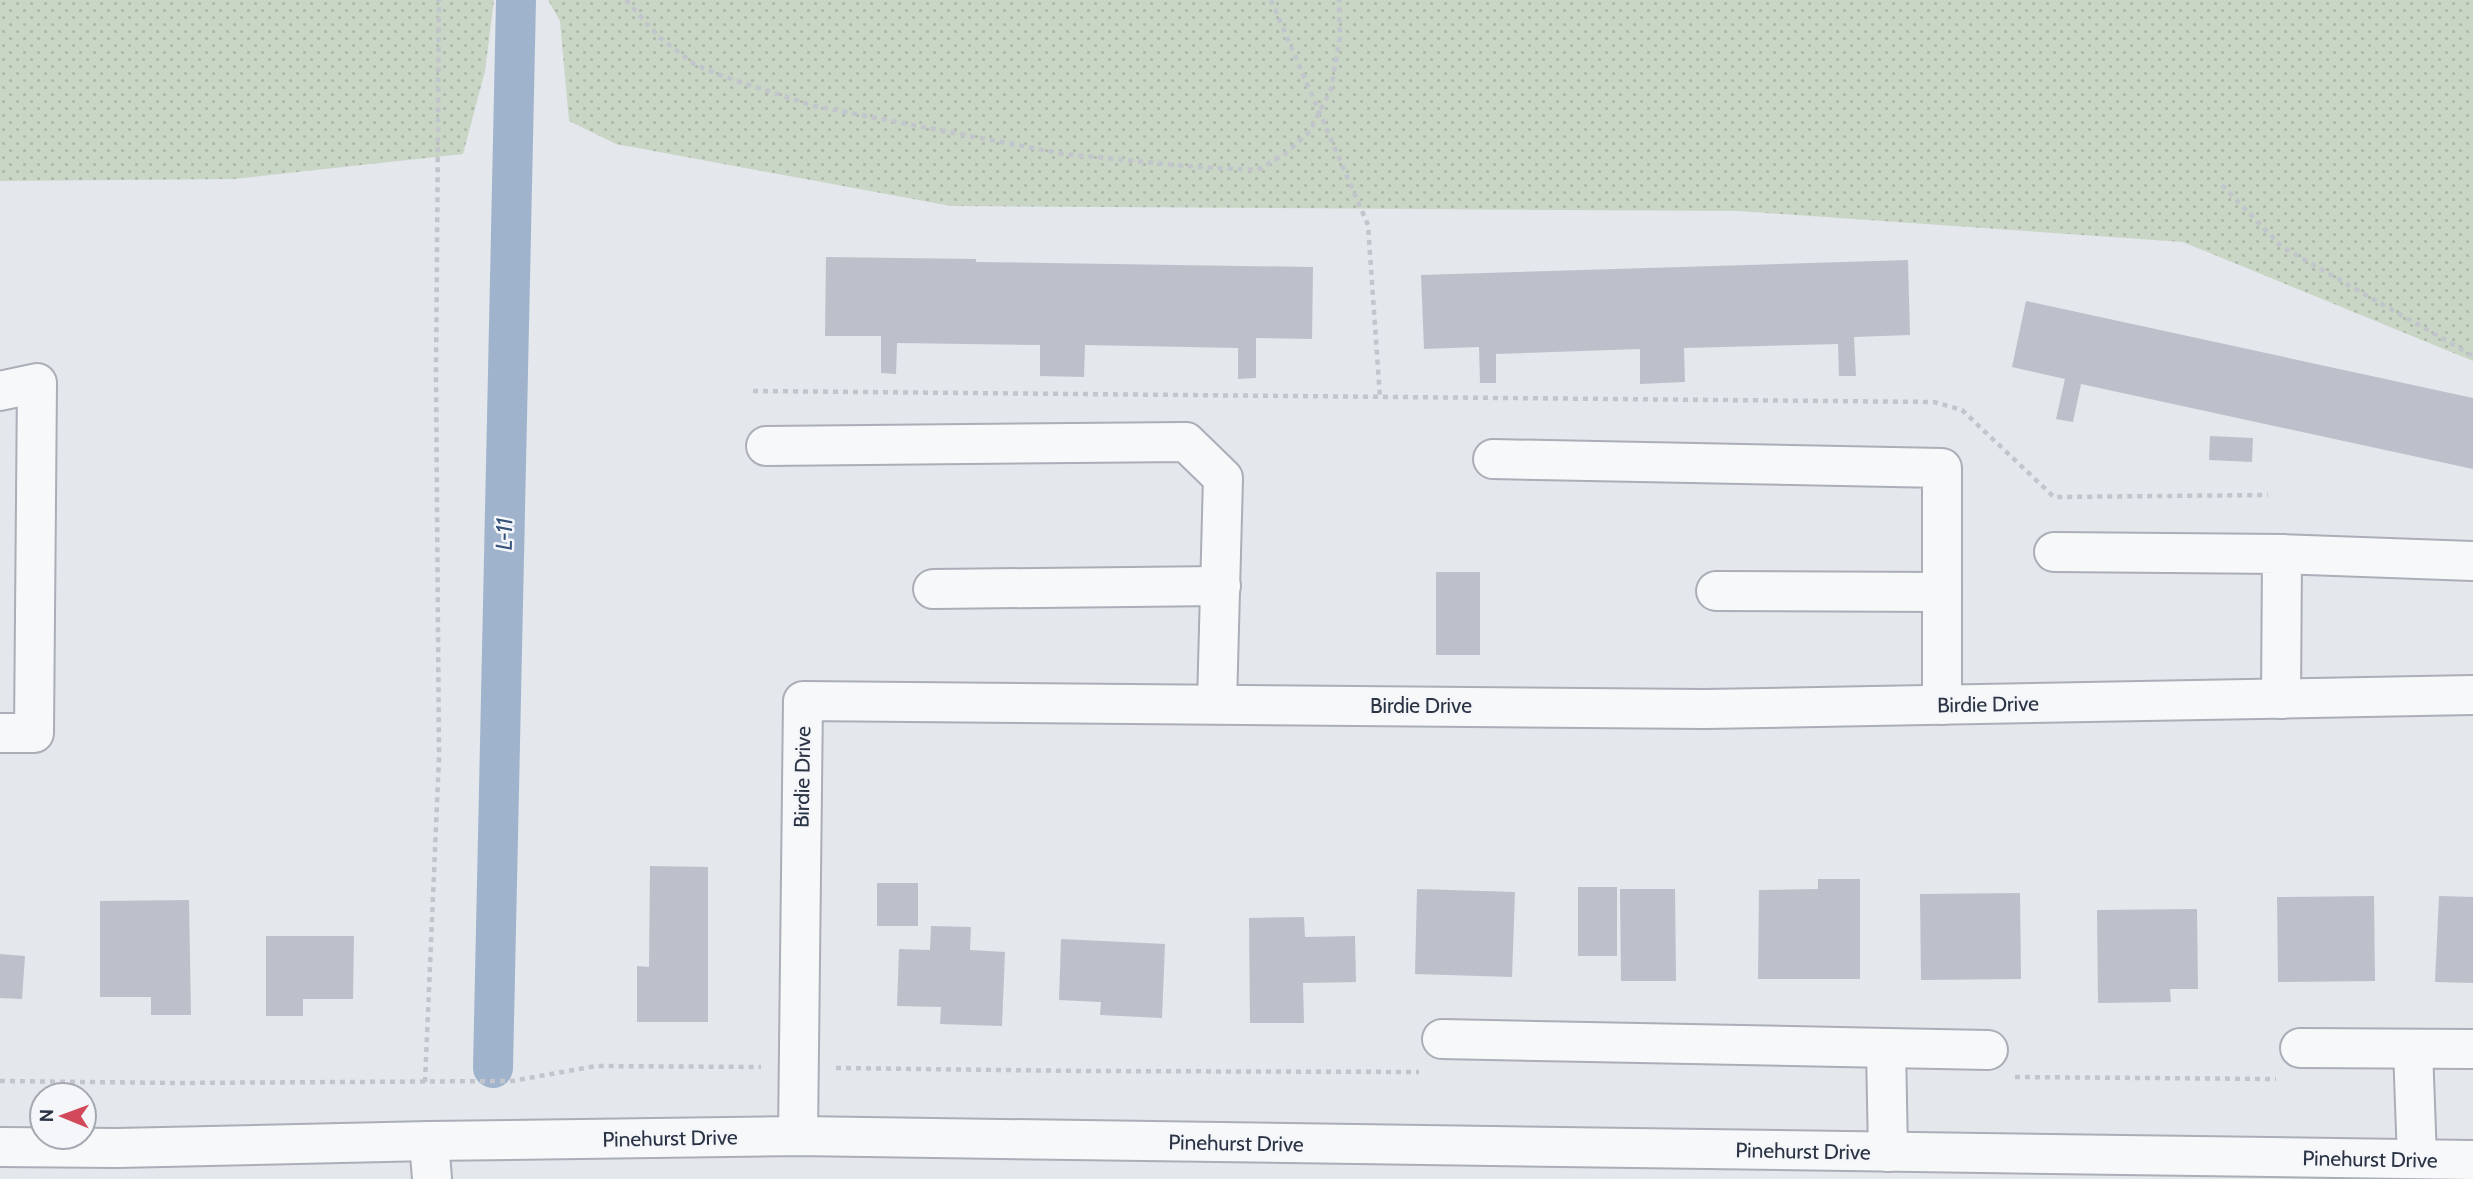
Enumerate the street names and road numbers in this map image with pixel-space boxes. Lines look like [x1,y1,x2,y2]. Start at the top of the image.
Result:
street label: Birdie Drive [1937,691,2039,717]
street label: Birdie Drive [1370,693,1472,718]
street label: Birdie Drive [789,726,815,828]
street label: Pinehurst Drive [602,1124,738,1152]
street label: Pinehurst Drive [1168,1129,1304,1157]
street label: Pinehurst Drive [1735,1137,1871,1165]
street label: Pinehurst Drive [2302,1145,2438,1173]

